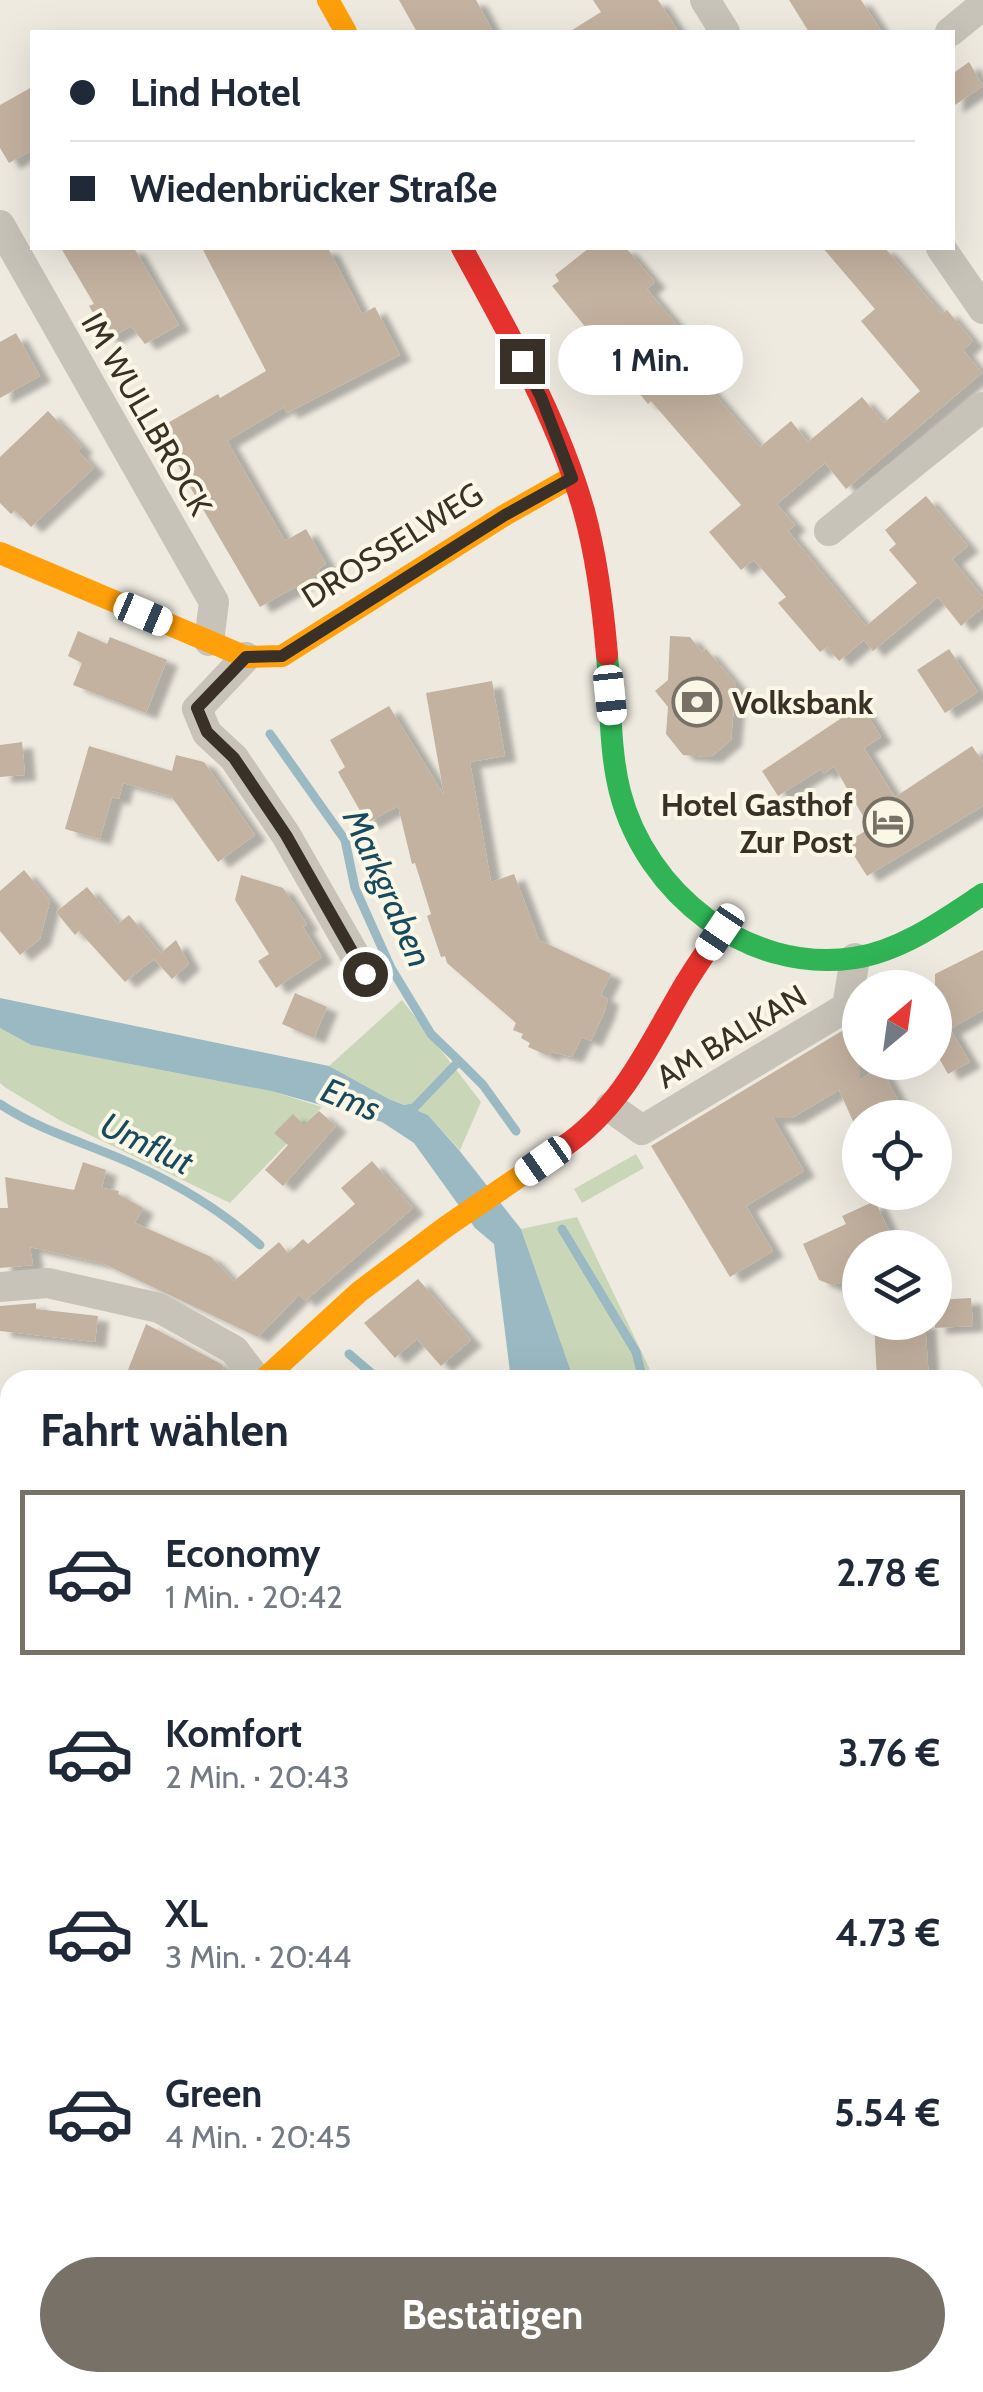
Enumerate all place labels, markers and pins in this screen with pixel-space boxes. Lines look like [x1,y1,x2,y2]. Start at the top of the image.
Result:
bank icon: Volksbank [671,676,723,728]
place label: Volksbank [732,683,874,722]
place label: Hotel Gasthof Zur Post [661,785,853,861]
hotel icon: Hotel Gasthof Zur Post [862,796,914,848]

